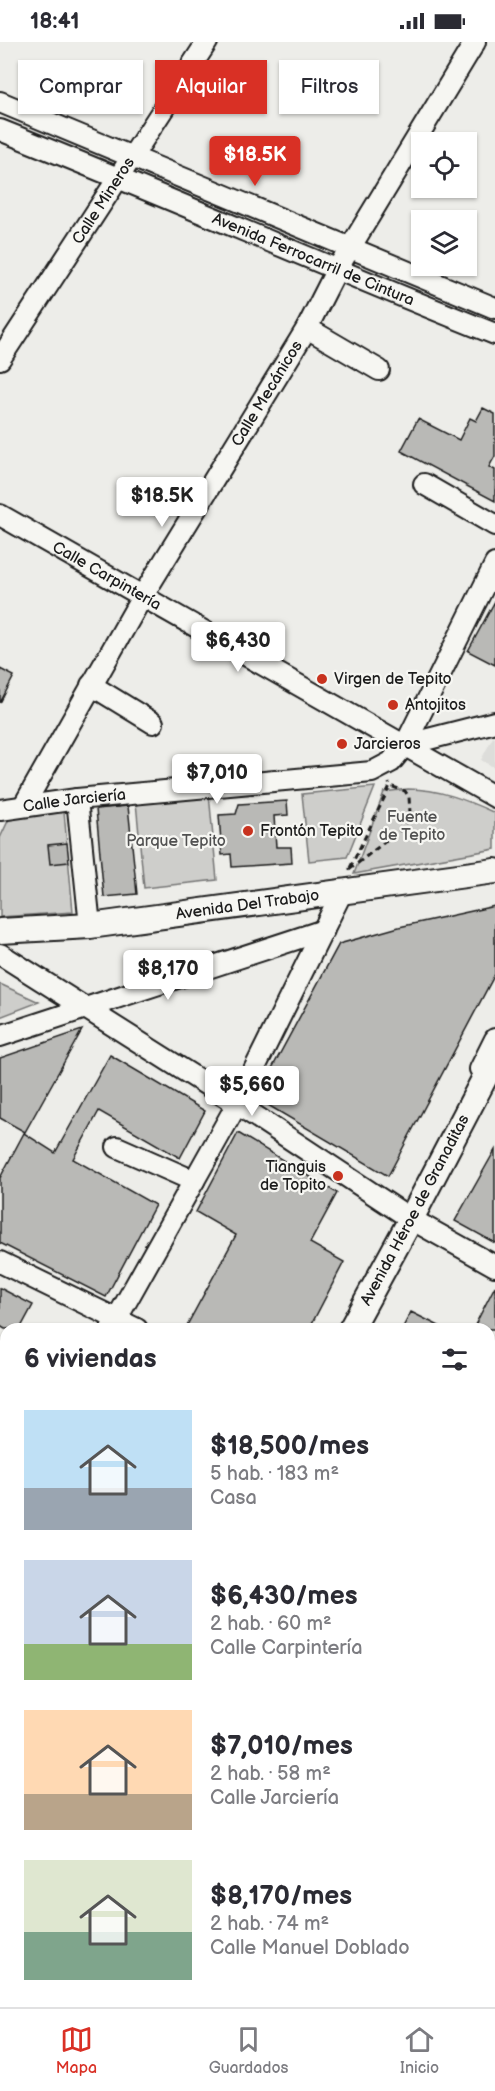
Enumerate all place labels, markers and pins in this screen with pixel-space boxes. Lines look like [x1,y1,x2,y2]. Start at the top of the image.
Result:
pin: $18.5K [206,136,304,187]
pin: $18.5K [113,477,211,528]
pin: $6,430 [189,622,287,673]
place label: Virgen de Tepito [334,670,452,689]
marker: Virgen de Tepito [315,672,329,686]
place label: Antojitos [405,696,466,715]
marker: Antojitos [386,698,400,712]
place label: Jarcieros [354,735,421,754]
marker: Jarcieros [335,737,349,751]
pin: $7,010 [168,754,266,805]
place label: Frontón Tepito [260,822,364,841]
marker: Frontón Tepito [241,824,255,838]
pin: $8,170 [119,950,217,1001]
pin: $5,660 [203,1066,301,1117]
place label: Tianguis de Topito [260,1158,326,1195]
marker: Tianguis de Topito [331,1169,345,1183]

